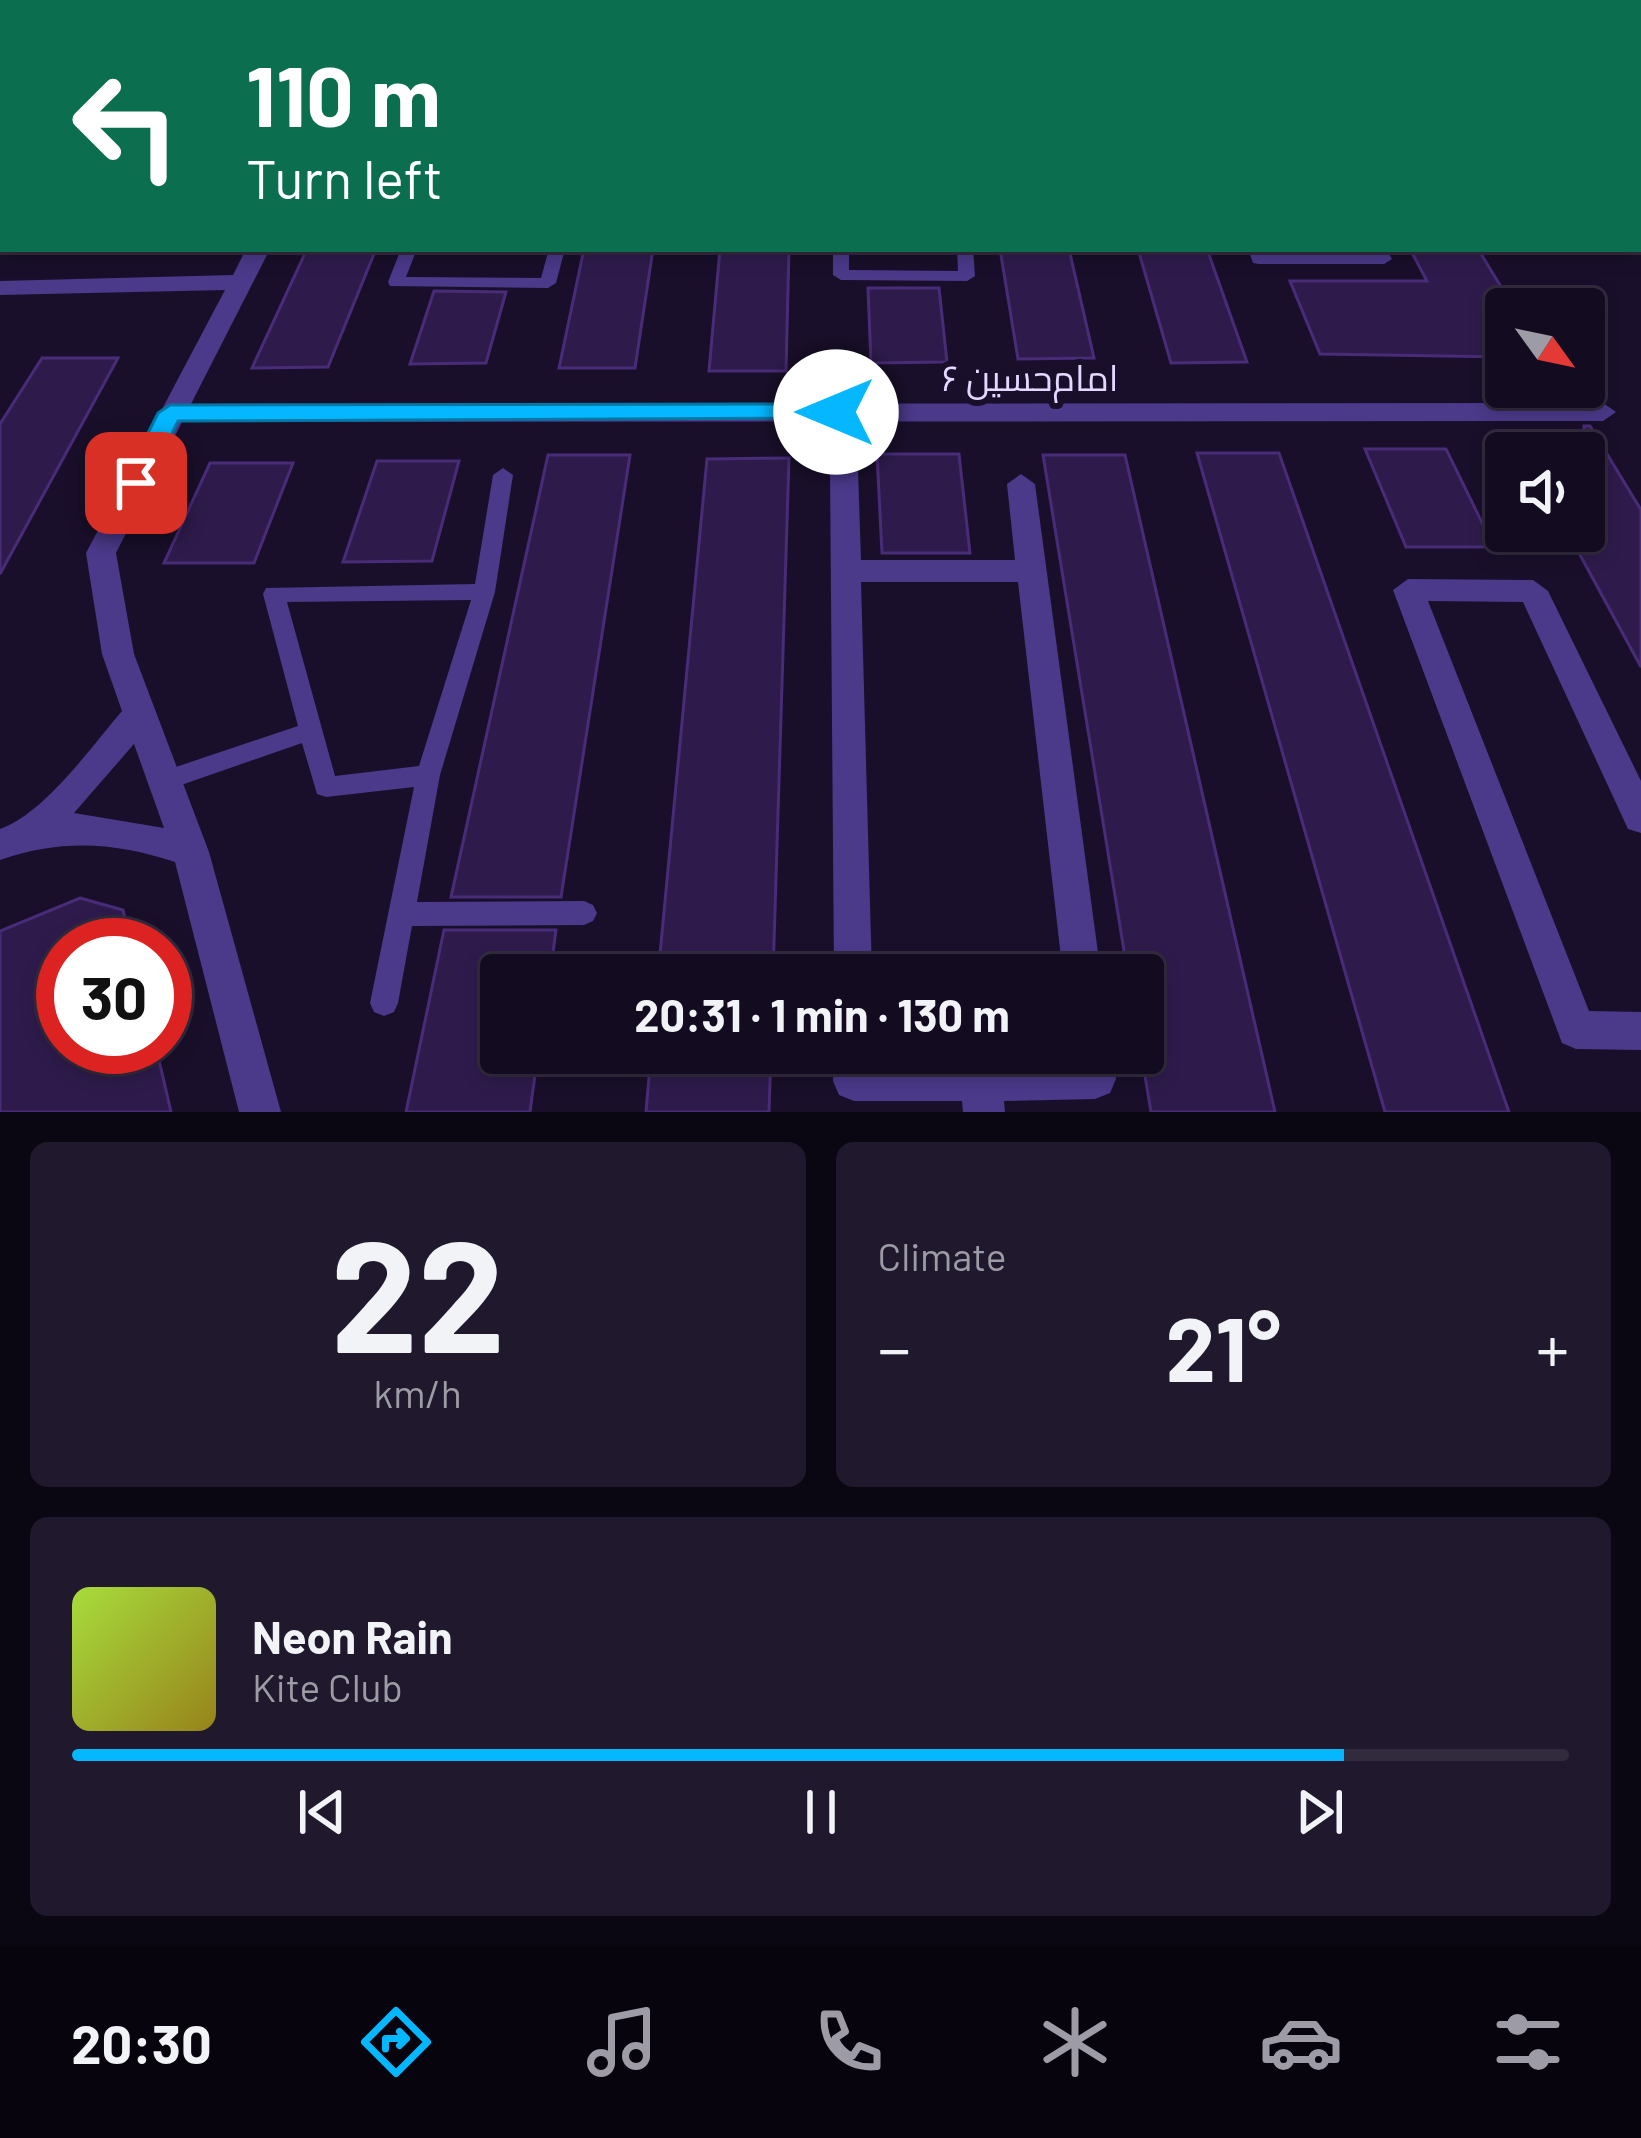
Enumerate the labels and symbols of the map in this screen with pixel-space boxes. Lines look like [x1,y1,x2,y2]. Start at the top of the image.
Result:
north arrow [1485,288,1605,408]
position arrow [773,349,899,475]
street label: امام‌حسین ۶ [941,355,1119,403]
pin [85,432,187,534]
speed limit sign: 30 [36,918,192,1074]

